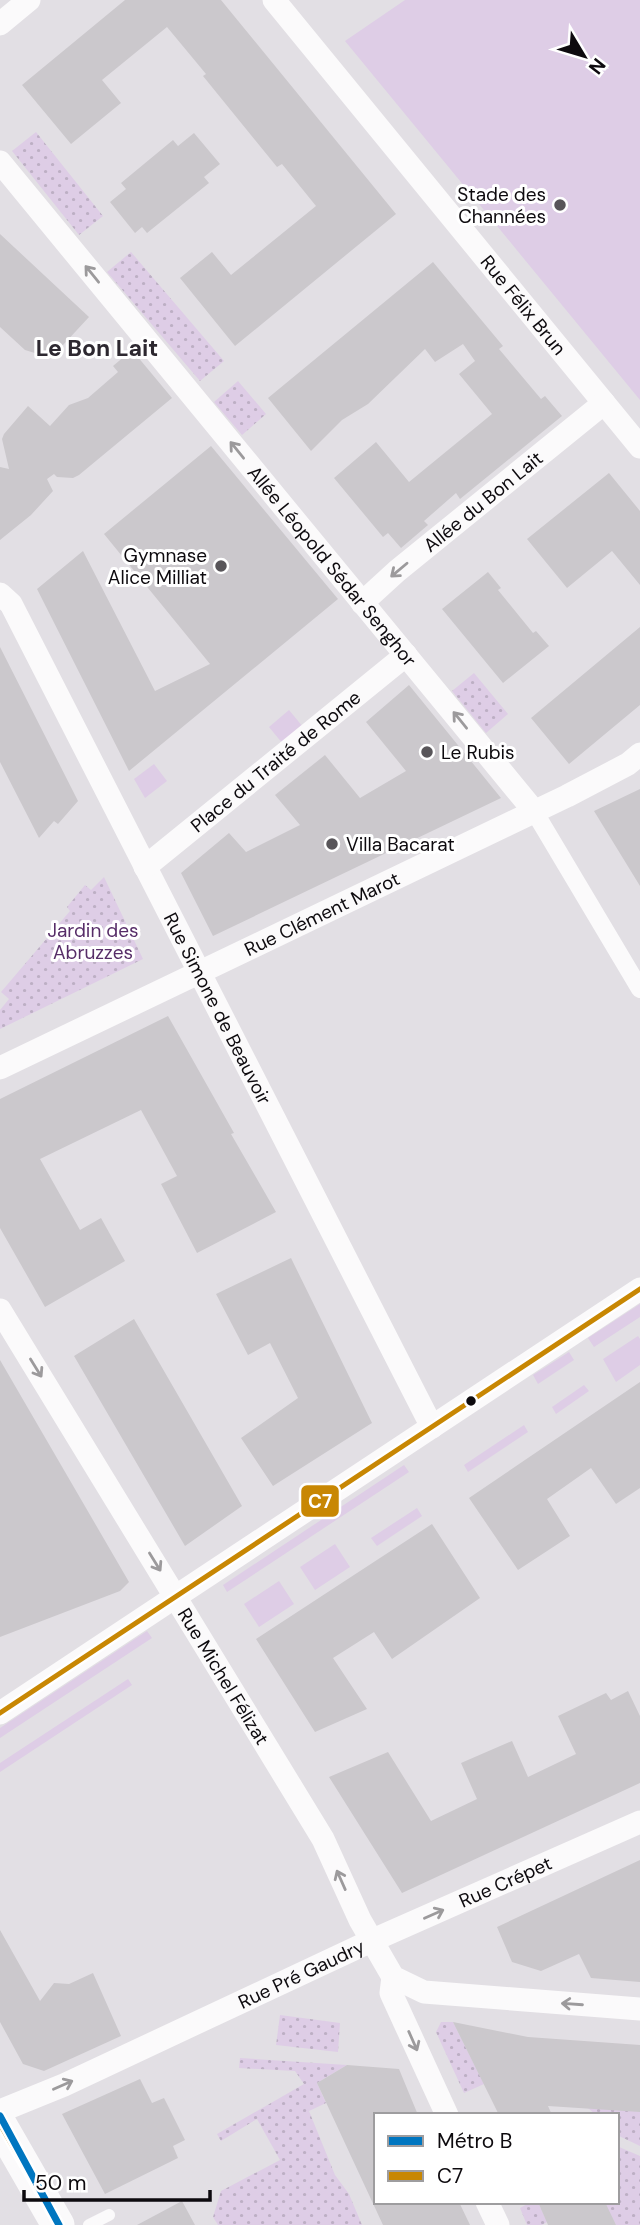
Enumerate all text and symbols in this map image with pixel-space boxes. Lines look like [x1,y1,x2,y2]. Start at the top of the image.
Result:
north arrow [549,21,619,91]
text: N [583,53,611,79]
place label: Stade des Channées [457,182,546,229]
marker: Stade des Channées [552,197,568,213]
street label: Rue Félix Brun [475,250,572,360]
one-way arrow [85,266,100,284]
district label: Le Bon Lait [36,333,158,363]
one-way arrow [229,441,245,459]
street label: Allée du Bon Lait [418,445,548,557]
street label: Allée Léopold Sédar Senghor [242,460,422,671]
place label: Gymnase Alice Milliat [108,543,207,590]
marker: Gymnase Alice Milliat [213,558,229,574]
one-way arrow [390,562,408,578]
street label: Place du Traité de Rome [185,684,366,838]
one-way arrow [452,711,467,729]
place label: Le Rubis [441,740,515,765]
marker: Le Rubis [419,744,435,760]
place label: Villa Bacarat [346,832,455,857]
marker: Villa Bacarat [324,836,340,852]
street label: Rue Clément Marot [240,866,404,961]
street label: Rue Simone de Beauvoir [158,908,277,1109]
park label: Jardin des Abruzzes [47,918,139,965]
one-way arrow [29,1357,43,1377]
unlabelled marker [464,1394,478,1408]
line badge: C7 [300,1484,340,1518]
text: C7 [308,1489,332,1514]
one-way arrow [148,1551,162,1571]
street label: Rue Michel Félizat [172,1603,275,1749]
street label: Rue Crépet [455,1850,556,1913]
one-way arrow [334,1869,347,1891]
one-way arrow [423,1906,444,1919]
street label: Rue Pré Gaudry [234,1933,369,2014]
one-way arrow [561,1997,584,2010]
one-way arrow [407,2030,420,2051]
one-way arrow [52,2078,73,2091]
legend [374,2113,619,2204]
text: Métro B [437,2127,513,2155]
scale bar [24,2158,210,2202]
text: C7 [437,2162,463,2190]
text: 50 m [35,2169,86,2197]

